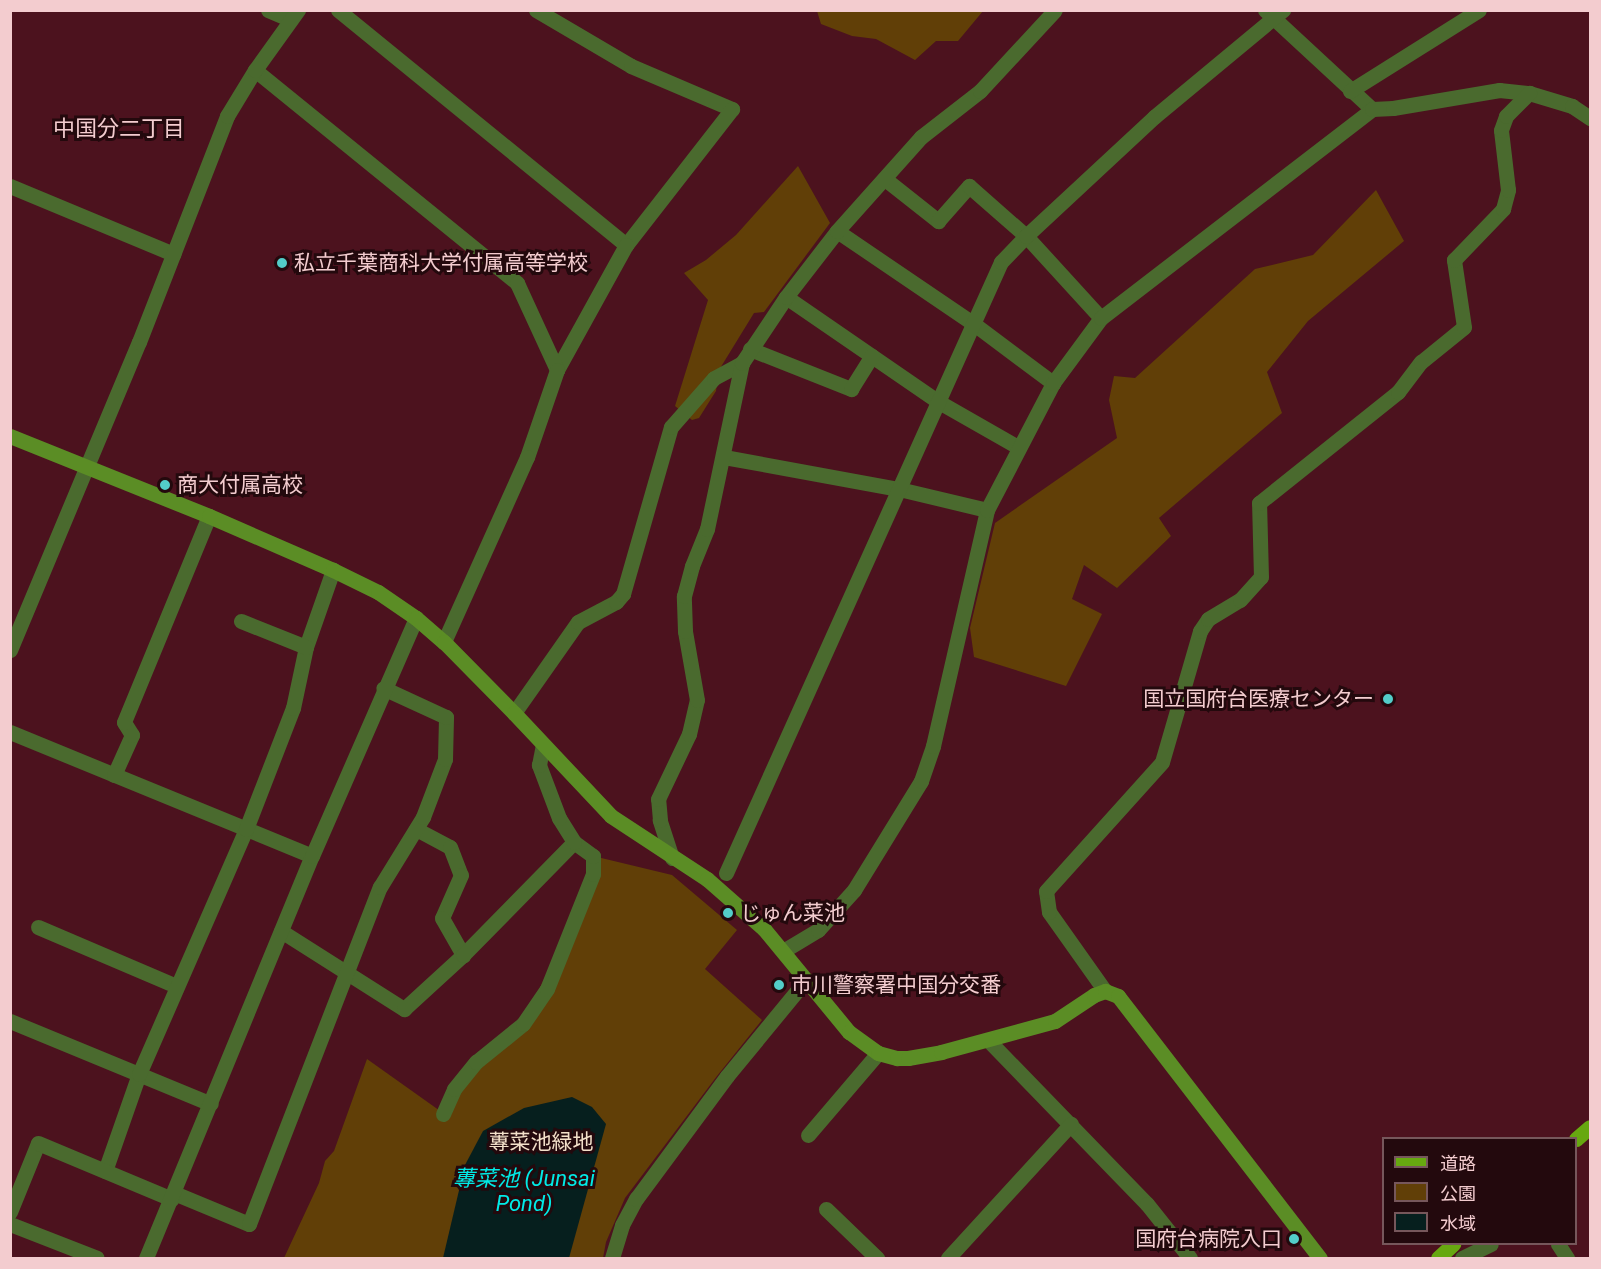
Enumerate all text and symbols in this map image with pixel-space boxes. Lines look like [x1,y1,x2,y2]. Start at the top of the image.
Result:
district label: 中国分二丁目 [53,116,185,142]
place label: 私立千葉商科大学付属高等学校 [294,250,588,276]
marker: 私立千葉商科大学付属高等学校 [275,256,289,270]
place label: 商大付属高校 [177,472,303,498]
marker: 商大付属高校 [158,478,172,492]
place label: 国立国府台医療センター [1143,686,1374,712]
marker: 国立国府台医療センター [1379,690,1397,708]
place label: じゅん菜池 [740,900,845,926]
marker: じゅん菜池 [721,906,735,920]
place label: 市川警察署中国分交番 [791,972,1001,998]
marker: 市川警察署中国分交番 [772,978,786,992]
park label: 蓴菜池緑地 [489,1129,593,1155]
legend [1382,1137,1577,1245]
text: 道路 [1440,1153,1476,1174]
water label: 蓴菜池 (Junsai Pond) [453,1165,595,1216]
text: 公園 [1440,1183,1476,1204]
text: 水域 [1440,1213,1476,1234]
place label: 国府台病院入口 [1135,1226,1282,1252]
marker: 国府台病院入口 [1287,1232,1301,1246]

